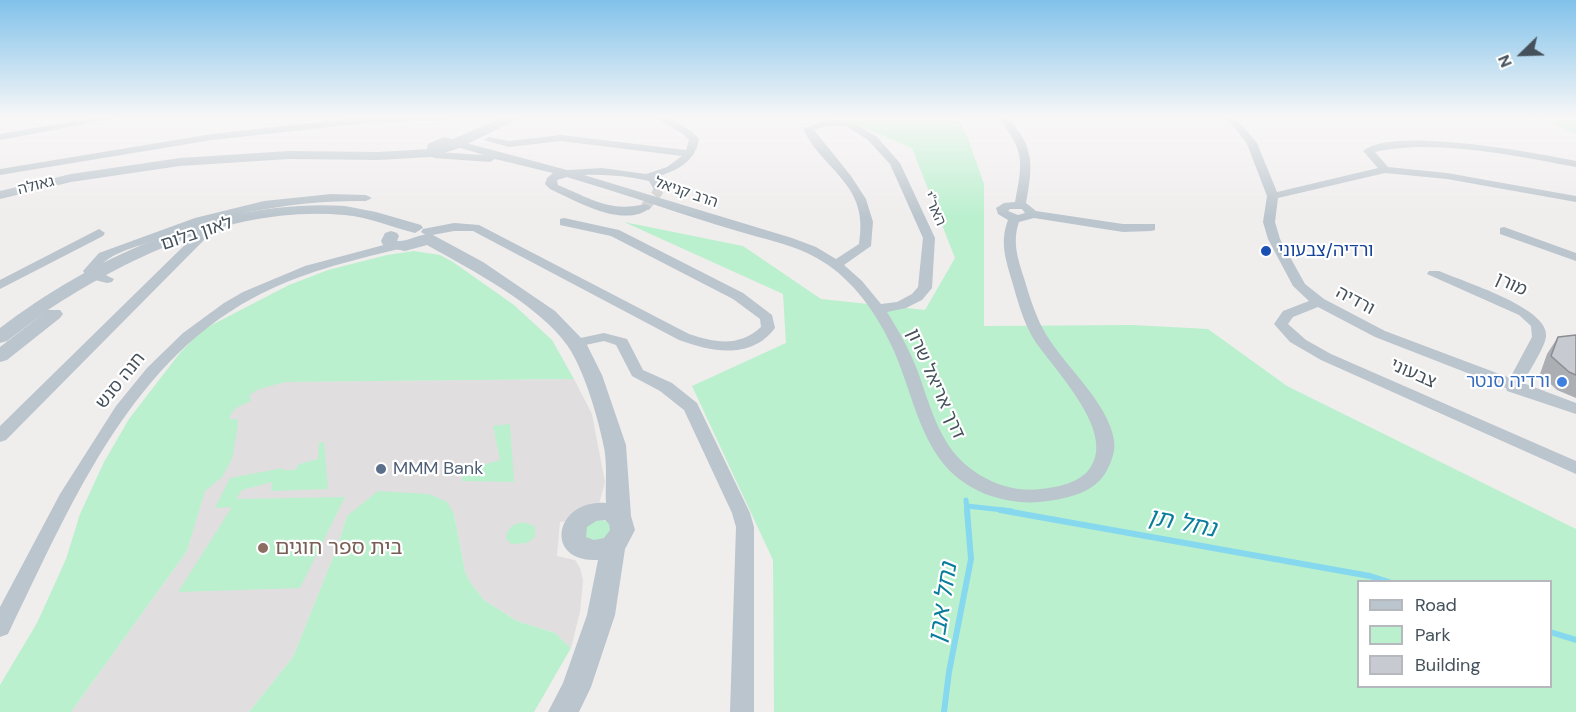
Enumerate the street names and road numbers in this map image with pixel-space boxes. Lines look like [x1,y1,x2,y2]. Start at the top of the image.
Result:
street label: גאולה [16,173,56,199]
street label: הרב קניאל [652,174,720,212]
street label: האר"י [919,189,949,229]
street label: לאון בלום [158,212,236,256]
street label: מורן [1492,268,1530,302]
street label: ורדיה [1332,282,1378,320]
street label: דרך אריאל שרון [901,326,969,442]
street label: חנה סנש [92,348,150,414]
street label: צבעוני [1387,354,1439,394]

